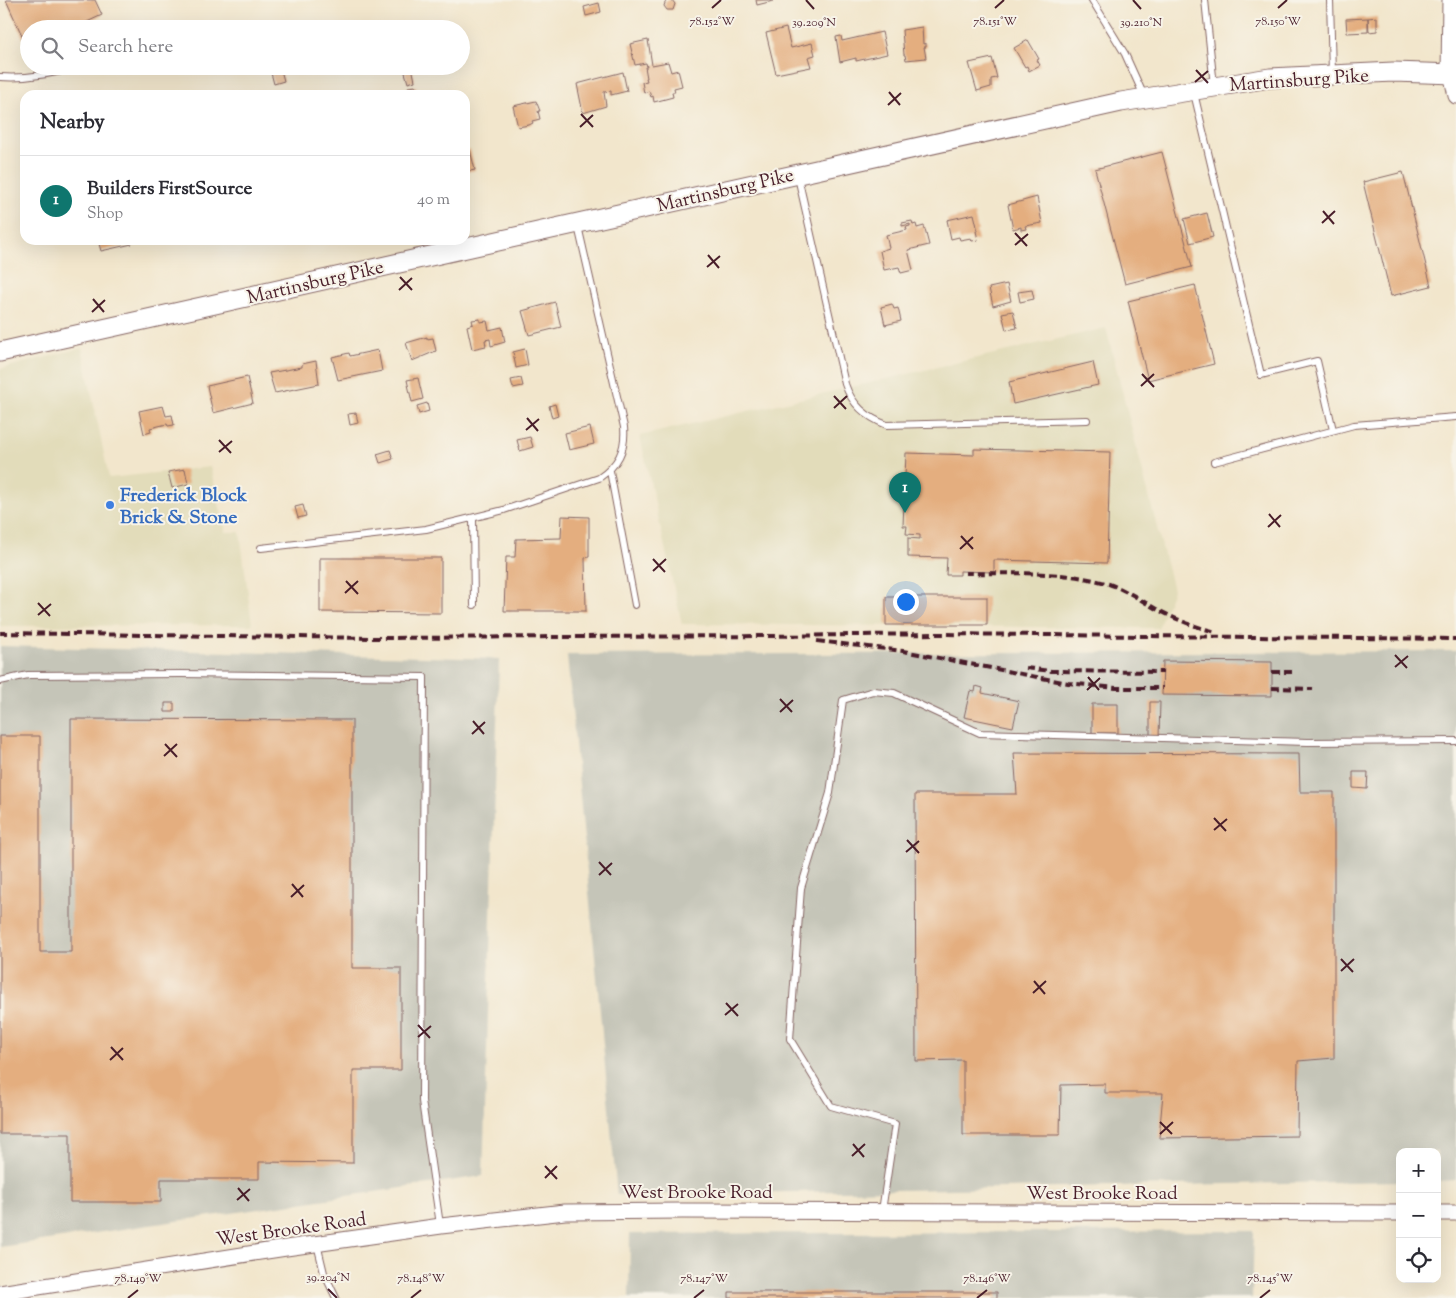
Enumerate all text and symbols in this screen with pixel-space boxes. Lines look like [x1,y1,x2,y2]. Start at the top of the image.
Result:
text: 78.152°W [690,13,735,31]
text: 78.151°W [973,13,1017,31]
text: 78.150°W [1255,13,1301,31]
text: 39.209°N [792,14,836,32]
text: 39.210°N [1120,14,1162,32]
search box [20,20,470,75]
icon: search [38,34,66,62]
text: Search here [78,34,173,61]
street label: Martinsburg Pike [1228,63,1370,100]
text: Nearby [40,108,105,138]
street label: Martinsburg Pike [654,163,797,220]
text: Builders FirstSource [87,176,252,203]
text: 1 [53,189,59,212]
text: 40 m [417,189,450,212]
text: Shop [87,203,123,226]
street label: Martinsburg Pike [244,255,387,312]
pin: 1 [889,472,921,513]
place label: Frederick Block Brick & Stone [120,483,248,532]
marker: Frederick Block Brick & Stone [104,499,116,511]
your location [893,589,919,615]
map controls [1396,1148,1441,1283]
button: + [1396,1148,1441,1193]
street label: West Brooke Road [621,1180,773,1207]
street label: West Brooke Road [1026,1181,1178,1208]
button: − [1396,1193,1441,1238]
street label: West Brooke Road [214,1207,369,1254]
button: locate [1396,1238,1441,1283]
text: 39.204°N [306,1269,350,1287]
text: 78.149°W [115,1270,162,1288]
text: 78.148°W [397,1270,445,1288]
text: 78.147°W [680,1270,728,1288]
text: 78.146°W [963,1270,1011,1288]
text: 78.145°W [1247,1270,1293,1288]

